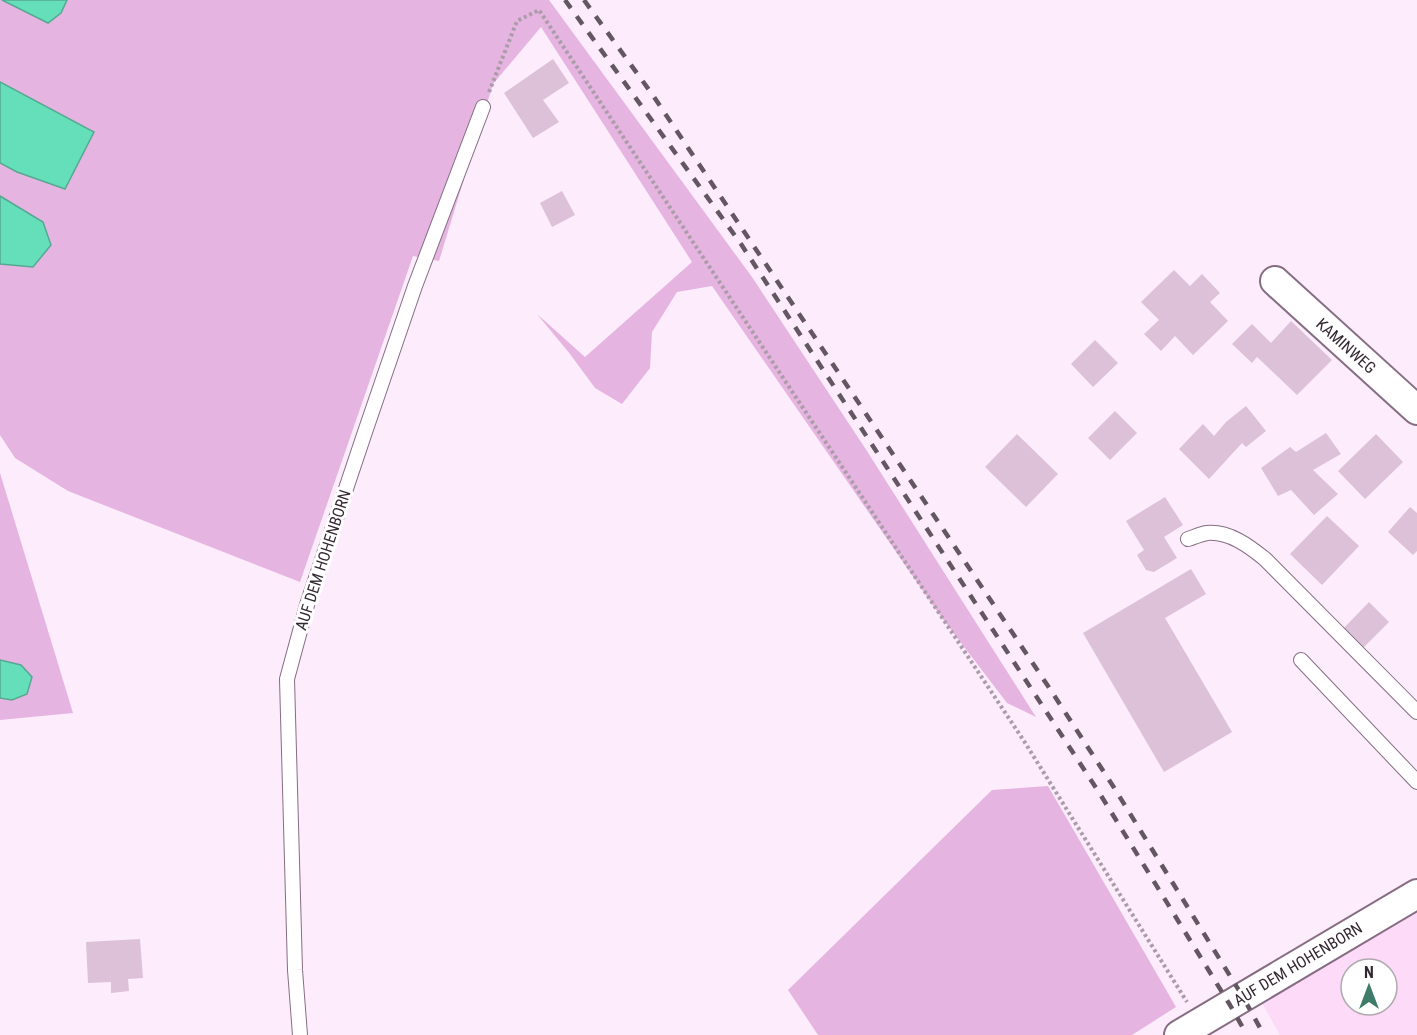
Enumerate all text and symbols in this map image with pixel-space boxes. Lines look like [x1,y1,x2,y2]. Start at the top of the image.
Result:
street label: KAMINWEG [1312,314,1380,378]
street label: AUF DEM HOHENBORN [291,487,355,633]
street label: AUF DEM HOHENBORN [1230,918,1366,1010]
north arrow [1339,957,1399,1017]
text: N [1364,963,1374,982]

